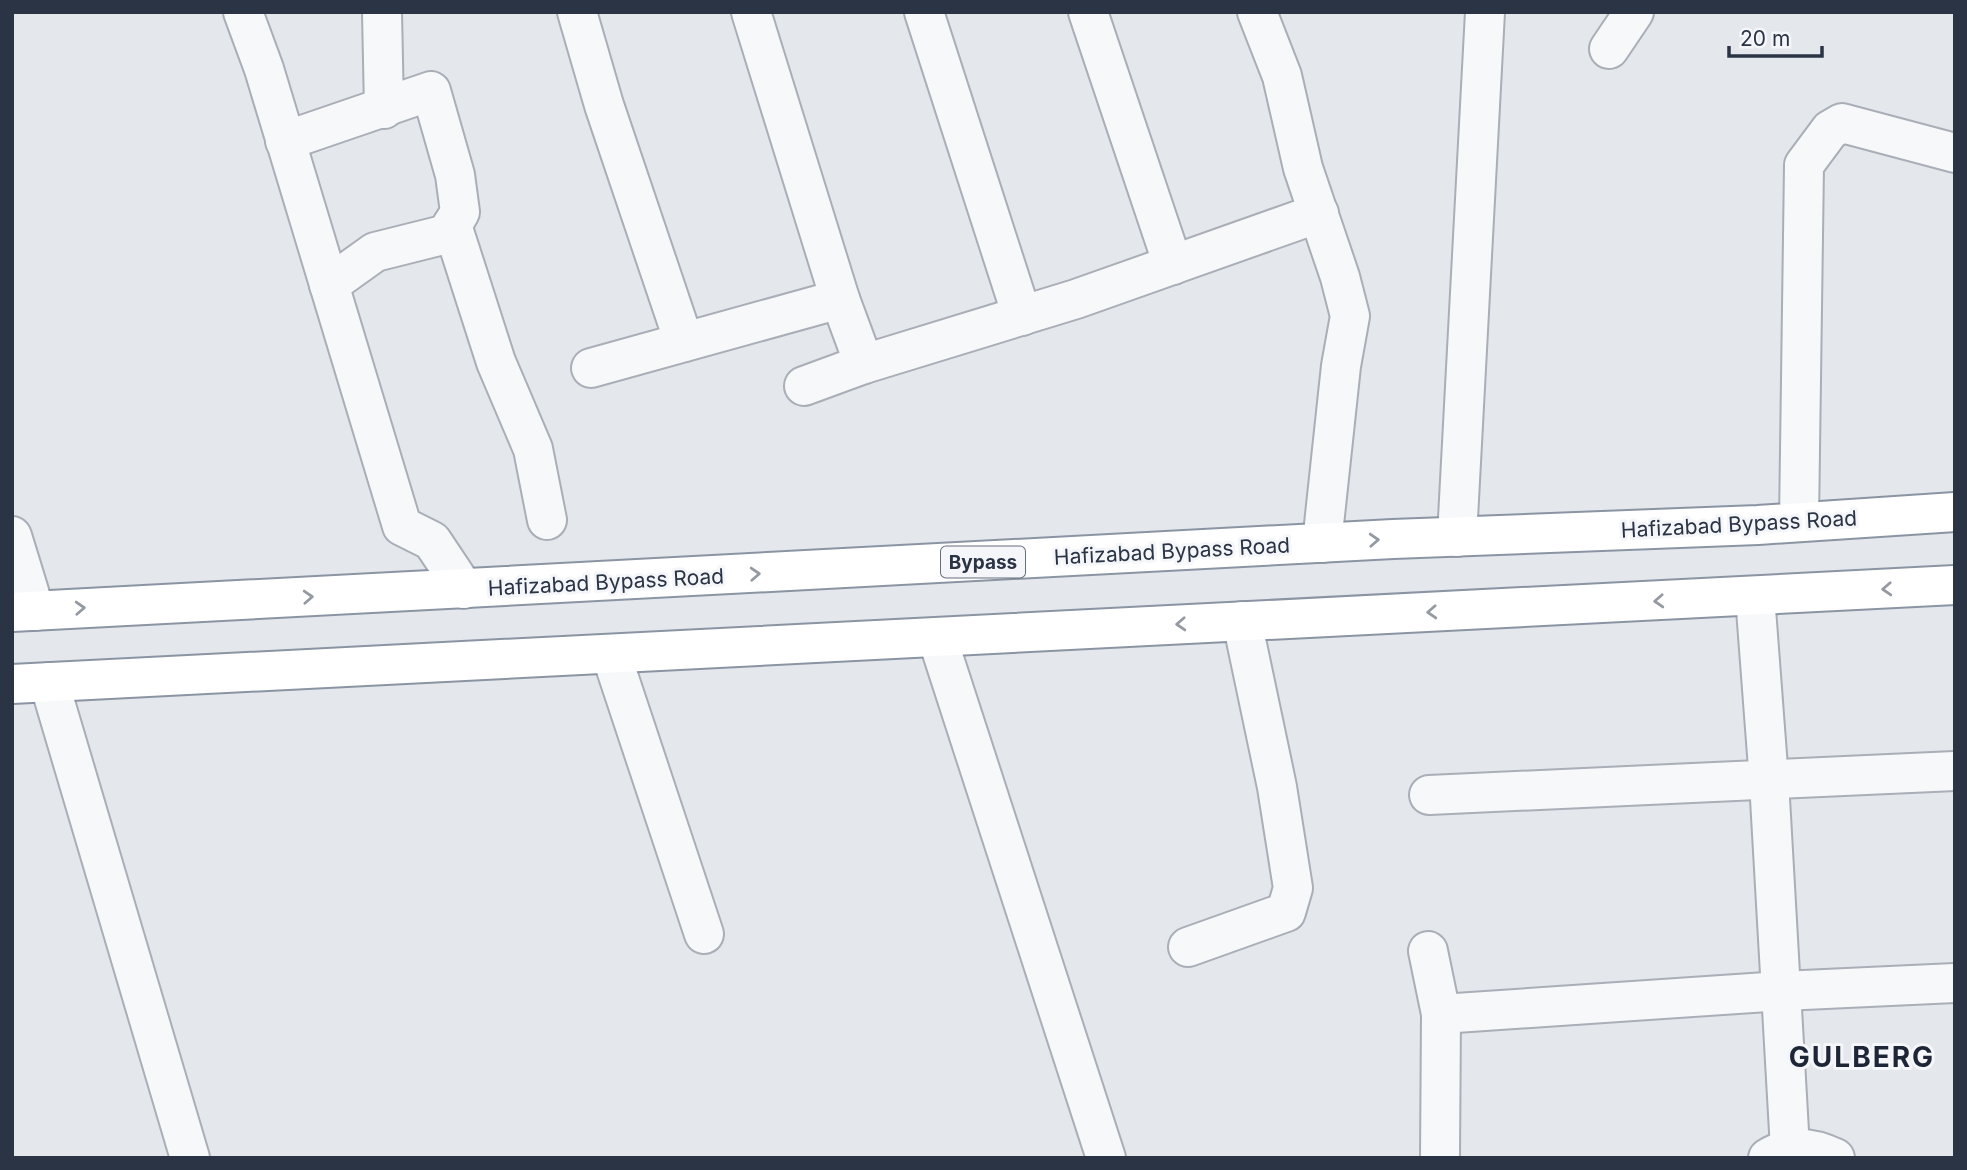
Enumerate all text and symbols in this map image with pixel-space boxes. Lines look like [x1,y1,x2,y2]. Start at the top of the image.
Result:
scale bar [1729,14,1822,58]
text: 20 m [1740,26,1790,51]
street label: Hafizabad Bypass Road [1620,505,1858,543]
street label: Hafizabad Bypass Road [1053,532,1291,570]
one-way arrow [1368,533,1379,548]
road number: Bypass [941,547,1025,578]
street label: Hafizabad Bypass Road [487,563,725,601]
one-way arrow [750,567,761,582]
one-way arrow [1881,581,1892,596]
one-way arrow [302,589,313,604]
one-way arrow [1654,593,1665,608]
one-way arrow [75,601,86,616]
one-way arrow [1426,604,1437,619]
one-way arrow [1175,617,1186,632]
district label: GULBERG [1789,1040,1935,1074]

